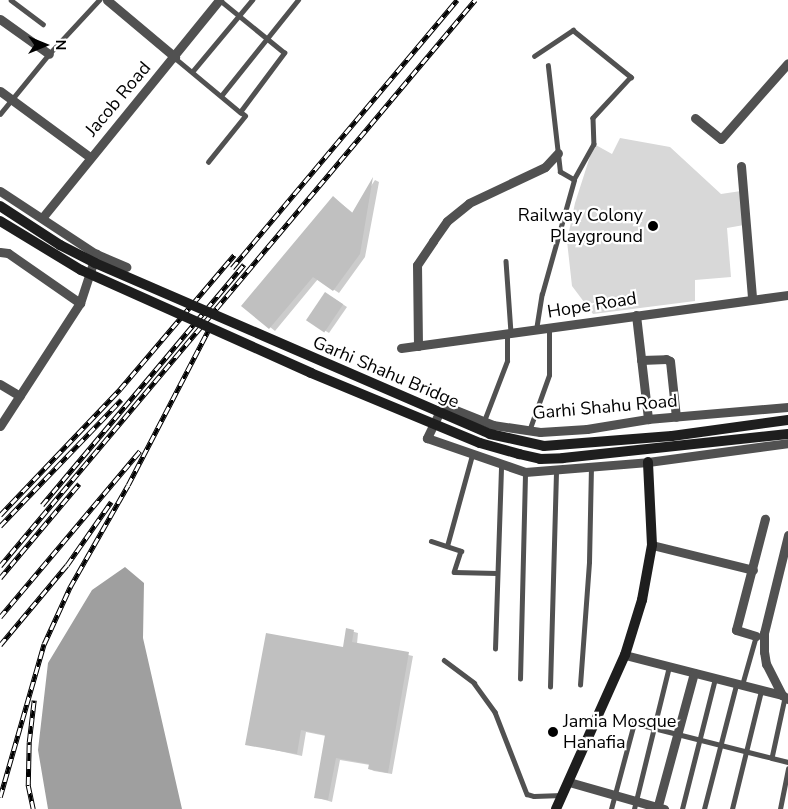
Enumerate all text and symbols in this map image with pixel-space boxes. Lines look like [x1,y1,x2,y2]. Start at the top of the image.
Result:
north arrow [20,20,70,70]
text: N [51,40,70,50]
street label: Jacob Road [81,57,155,141]
place label: Railway Colony Playground [518,205,643,248]
marker: Railway Colony Playground [647,220,659,232]
street label: Hope Road [546,287,638,323]
street label: Garhi Shahu Bridge [309,331,463,413]
street label: Garhi Shahu Road [531,390,679,424]
place label: Jamia Mosque Hanafia [563,711,676,754]
marker: Jamia Mosque Hanafia [547,726,559,738]

